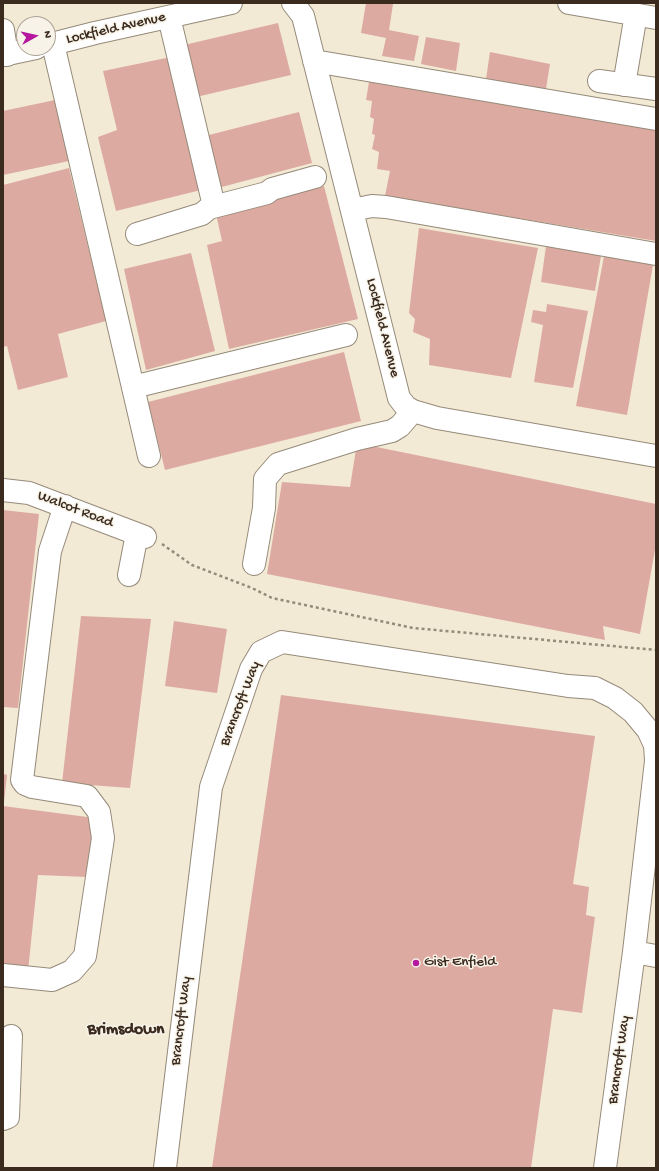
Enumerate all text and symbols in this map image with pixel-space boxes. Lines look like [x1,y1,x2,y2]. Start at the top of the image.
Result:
street label: Lockfield Avenue [65,9,167,49]
north arrow [16,16,56,56]
text: N [40,30,53,39]
street label: Lockfield Avenue [361,277,403,379]
street label: Walcot Road [35,487,115,533]
street label: Brancroft Way [217,659,265,749]
place label: Gist Enfield [424,954,496,972]
marker: Gist Enfield [411,958,421,968]
street label: Brancroft Way [168,976,196,1066]
street label: Brancroft Way [605,1015,635,1105]
district label: Brimsdown [88,1020,164,1040]

